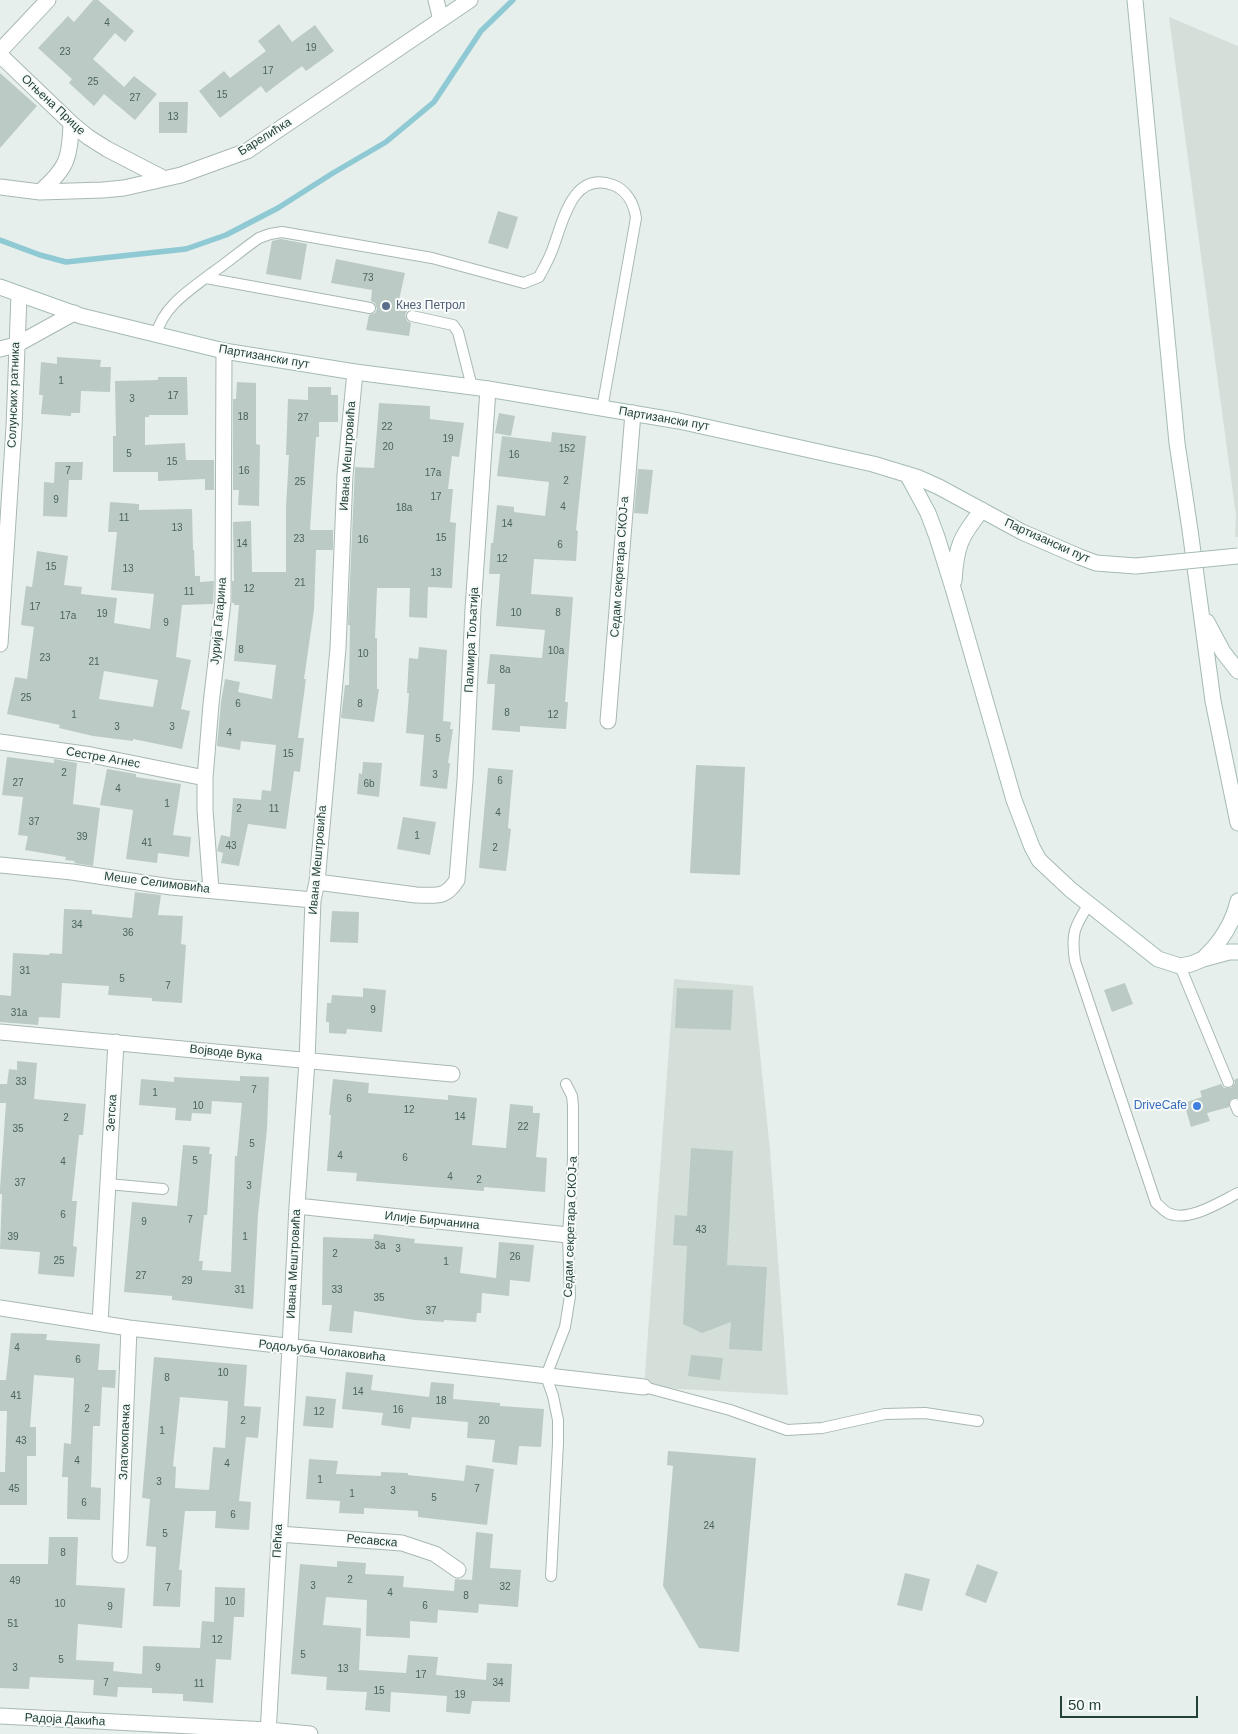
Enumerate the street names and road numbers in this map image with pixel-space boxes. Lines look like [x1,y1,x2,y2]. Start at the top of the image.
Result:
street label: Огњена Прице [18,72,88,138]
street label: Барелићка [236,115,294,159]
street label: Солунских ратника [5,342,23,448]
street label: Партизански пут [217,342,311,372]
street label: Ивана Мештровића [337,401,359,511]
street label: Партизански пут [617,404,711,434]
street label: Седам секретара СКОЈ-а [608,496,632,638]
street label: Партизански пут [1002,516,1092,566]
street label: Јурија Гагарина [208,577,230,665]
street label: Палмира Тољатија [462,587,482,693]
street label: Сестре Агнес [65,744,141,772]
street label: Ивана Мештровића [306,805,330,915]
street label: Меше Селимовића [103,869,211,897]
street label: Војводе Вука [189,1042,263,1064]
street label: Зетска [104,1094,120,1132]
street label: Седам секретара СКОЈ-а [561,1156,581,1298]
street label: Ивана Мештровића [284,1209,304,1319]
street label: Илије Бирчанина [384,1209,480,1233]
street label: Родољуба Чолаковића [258,1337,386,1365]
street label: Златокопачка [116,1404,134,1480]
street label: Пећка [270,1524,286,1558]
street label: Ресавска [346,1532,398,1550]
street label: Радоја Дакића [24,1711,106,1729]

